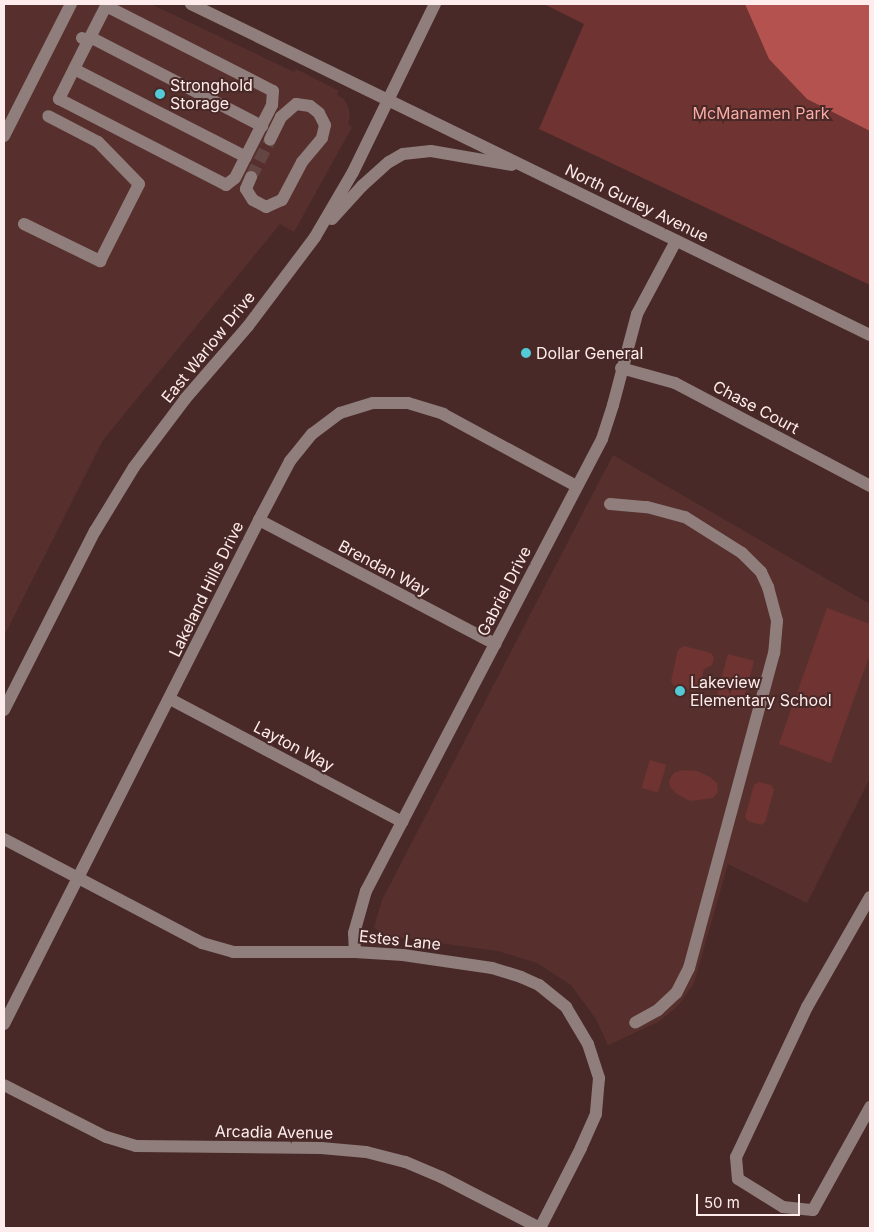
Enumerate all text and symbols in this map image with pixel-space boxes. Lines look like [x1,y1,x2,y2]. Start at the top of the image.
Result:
place label: Stronghold Storage [170,75,253,113]
marker: Stronghold Storage [154,88,166,100]
park label: McManamen Park [692,103,830,123]
street label: North Gurley Avenue [562,160,712,246]
street label: East Warlow Drive [157,288,259,406]
place label: Dollar General [536,343,643,363]
marker: Dollar General [520,347,532,359]
street label: Chase Court [710,376,802,438]
street label: Lakeland Hills Drive [165,518,247,660]
street label: Brendan Way [335,536,433,600]
street label: Gabriel Drive [473,543,535,639]
place label: Lakeview Elementary School [690,672,832,710]
marker: Lakeview Elementary School [674,685,686,697]
street label: Layton Way [250,717,338,775]
street label: Estes Lane [358,926,442,954]
street label: Arcadia Avenue [215,1121,333,1143]
scale bar [699,1184,803,1216]
text: 50 m [704,1193,740,1212]

